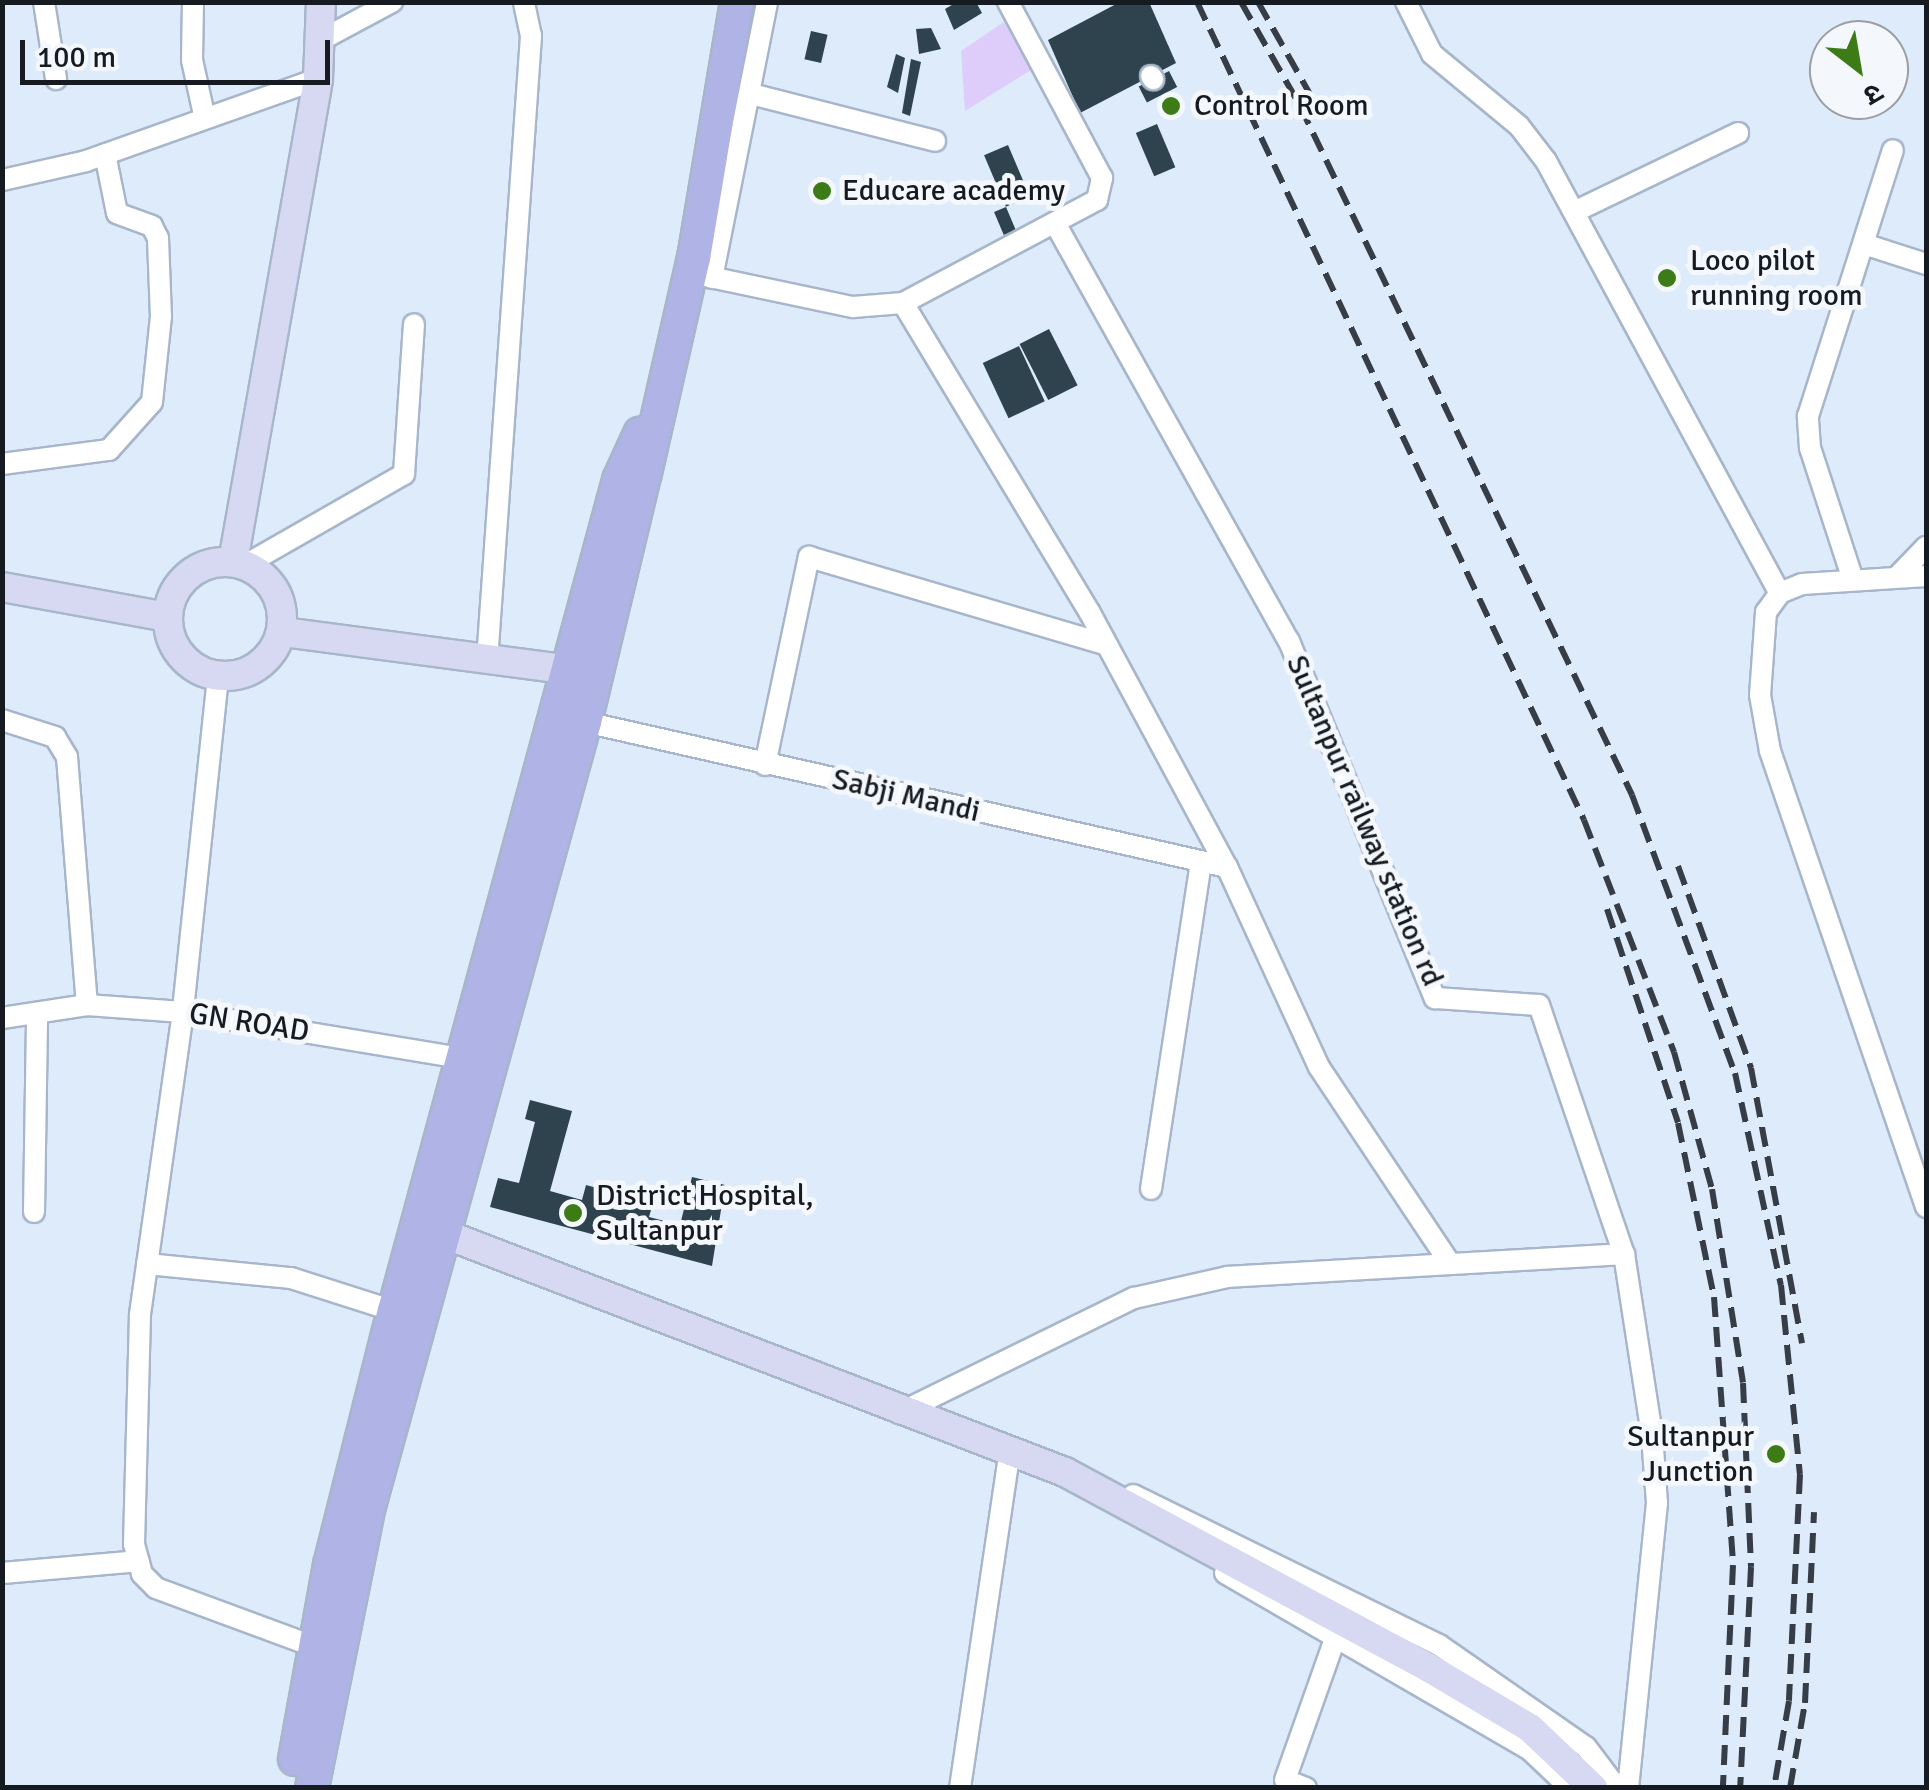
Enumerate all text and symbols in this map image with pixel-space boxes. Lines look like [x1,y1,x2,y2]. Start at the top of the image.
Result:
scale bar [25,20,335,82]
north arrow [1809,20,1909,120]
text: 100 m [37,39,116,76]
text: उ [1858,75,1889,113]
place label: Control Room [1194,88,1369,124]
marker: Control Room [1158,93,1184,119]
place label: Educare academy [842,173,1065,209]
marker: Educare academy [811,180,833,202]
place label: Loco pilot running room [1690,243,1863,314]
marker: Loco pilot running room [1654,265,1680,291]
street label: Sultanpur railway station rd [1278,650,1450,992]
street label: Sabji Mandi [829,762,983,830]
street label: GN ROAD [186,996,312,1050]
place label: District Hospital, Sultanpur [596,1178,814,1248]
marker: District Hospital, Sultanpur [560,1200,586,1226]
place label: Sultanpur Junction [1627,1419,1754,1490]
marker: Sultanpur Junction [1763,1441,1789,1467]

